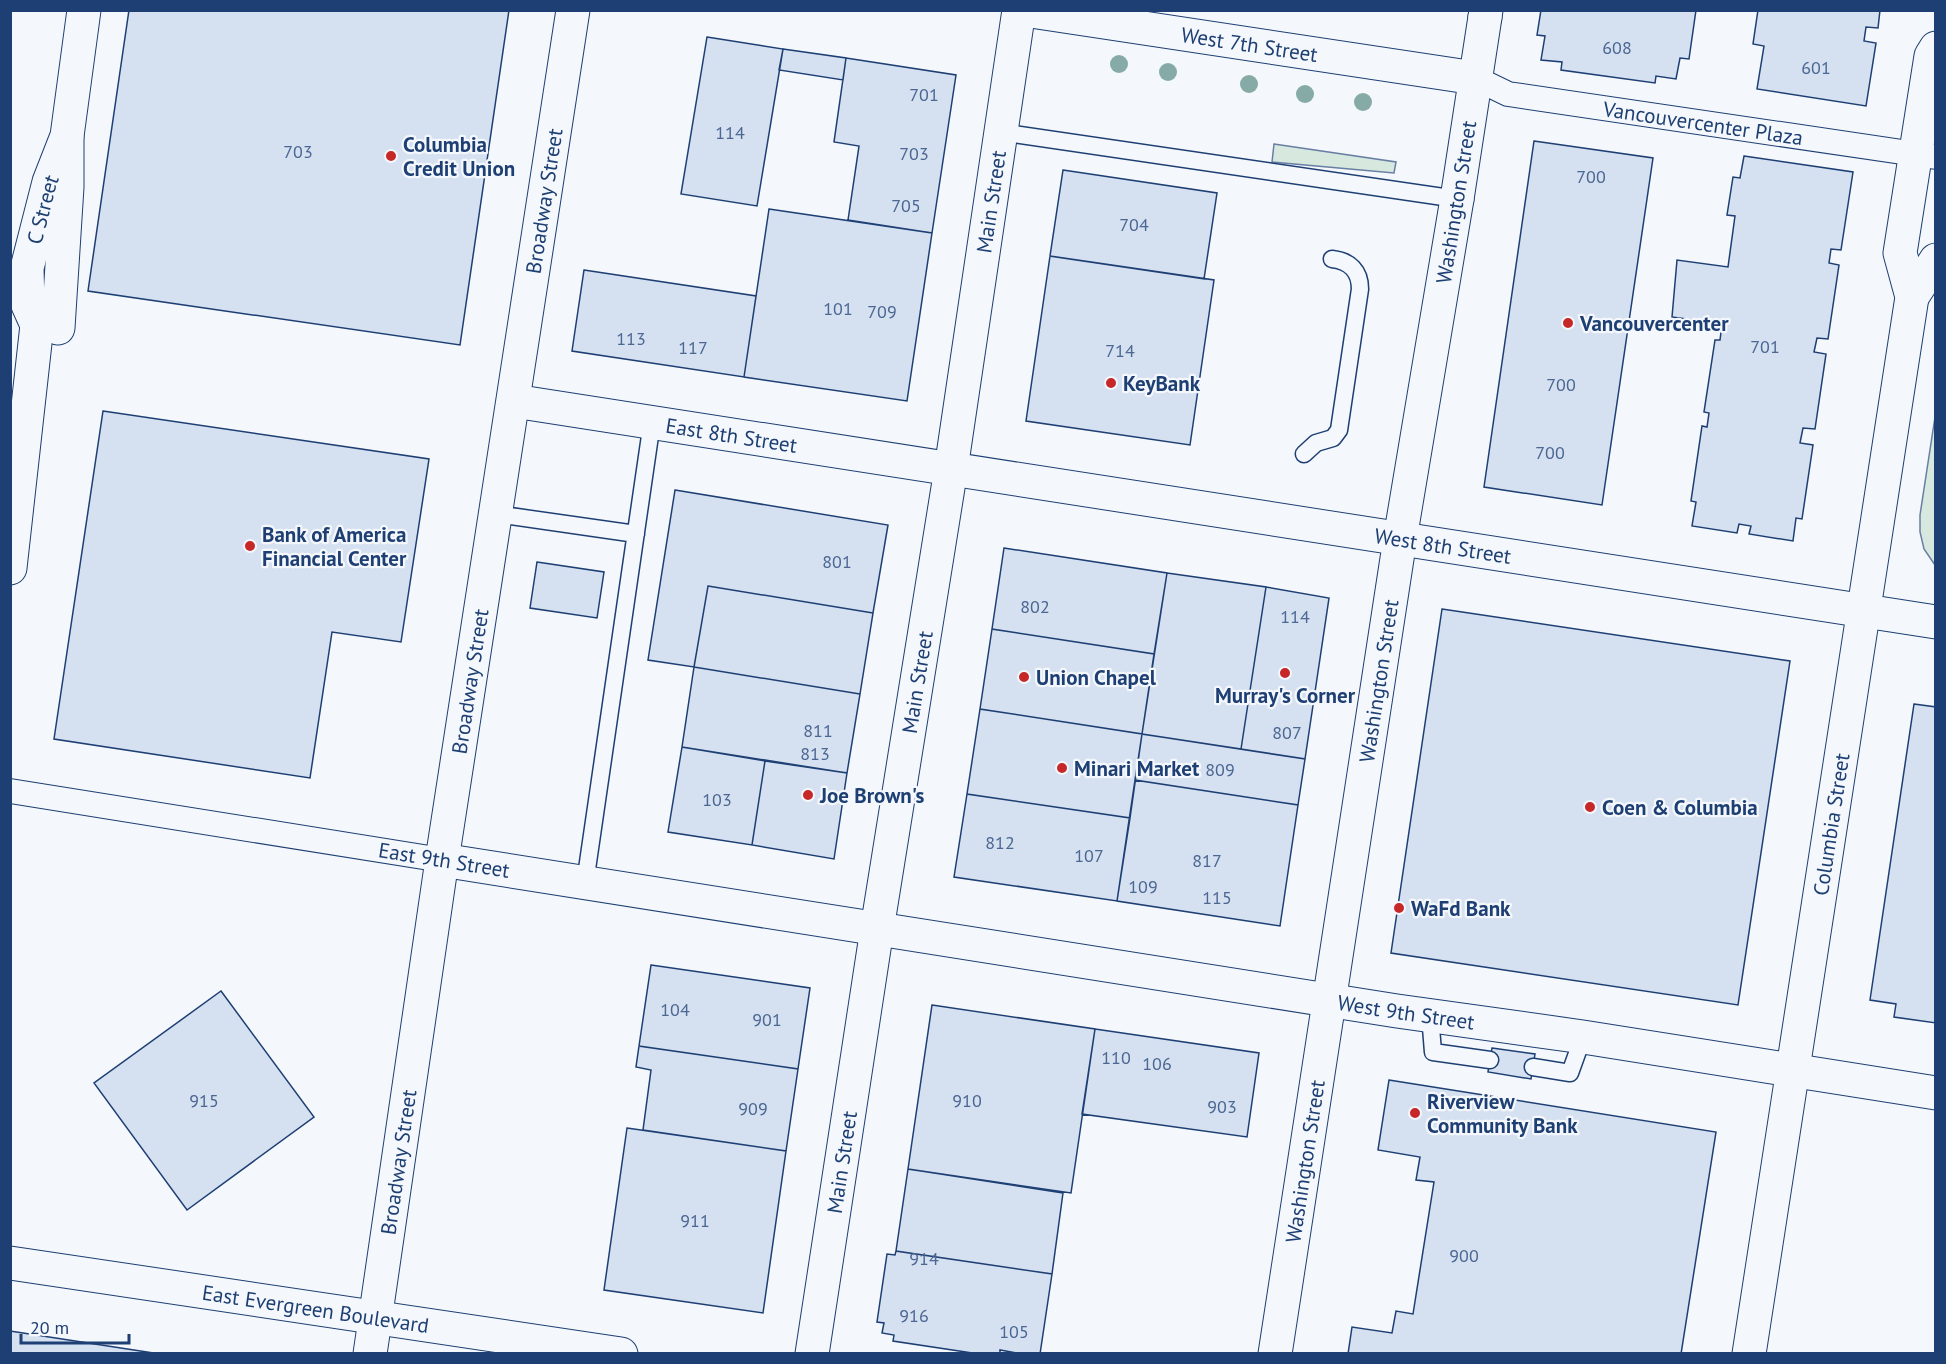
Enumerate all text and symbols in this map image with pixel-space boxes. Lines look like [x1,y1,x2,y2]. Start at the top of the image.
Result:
street label: West 7th Street [1179,20,1320,68]
house number: 608 [1602,36,1632,59]
house number: 601 [1801,56,1831,79]
house number: 701 [909,83,939,106]
street label: Vancouvercenter Plaza [1600,95,1805,151]
street label: Washington Street [1430,119,1482,285]
house number: 114 [715,121,745,144]
street label: Broadway Street [519,127,568,275]
place label: Columbia Credit Union [403,131,515,182]
house number: 703 [283,140,313,163]
house number: 703 [899,142,929,165]
marker: Columbia Credit Union [384,149,398,163]
street label: Main Street [970,149,1012,255]
house number: 700 [1576,165,1606,188]
street label: C Street [20,171,64,247]
house number: 705 [891,194,921,217]
house number: 704 [1119,213,1149,236]
house number: 101 [823,297,853,320]
house number: 709 [867,300,897,323]
place label: Vancouvercenter [1579,310,1729,337]
marker: Vancouvercenter [1561,316,1575,330]
house number: 113 [616,327,646,350]
house number: 701 [1750,335,1780,358]
house number: 117 [678,336,708,359]
house number: 714 [1105,339,1135,362]
place label: KeyBank [1123,370,1201,397]
house number: 700 [1546,373,1576,396]
marker: KeyBank [1104,376,1118,390]
street label: East 8th Street [664,411,799,458]
house number: 700 [1535,441,1565,464]
place label: Bank of America Financial Center [262,521,407,572]
street label: West 8th Street [1373,521,1513,569]
marker: Bank of America Financial Center [243,539,257,553]
house number: 801 [822,550,852,573]
house number: 802 [1020,595,1050,618]
street label: Washington Street [1352,597,1404,764]
house number: 114 [1280,605,1310,628]
street label: Broadway Street [445,607,494,756]
street label: Main Street [895,629,938,735]
place label: Union Chapel [1036,664,1157,691]
marker: Murray's Corner [1278,666,1292,680]
marker: Union Chapel [1017,670,1031,684]
place label: Murray's Corner [1215,682,1356,709]
house number: 811 [803,719,833,742]
house number: 807 [1272,721,1302,744]
house number: 813 [800,742,830,765]
street label: Columbia Street [1806,751,1855,897]
place label: Minari Market [1074,755,1200,782]
house number: 809 [1205,758,1235,781]
marker: Minari Market [1055,761,1069,775]
place label: Joe Brown's [819,782,925,809]
house number: 103 [702,788,732,811]
marker: Joe Brown's [801,788,815,802]
place label: Coen & Columbia [1602,794,1758,821]
marker: Coen & Columbia [1583,800,1597,814]
house number: 812 [985,831,1015,854]
street label: East 9th Street [376,836,512,884]
house number: 107 [1074,844,1104,867]
house number: 817 [1192,849,1222,872]
house number: 109 [1128,875,1158,898]
house number: 115 [1202,886,1232,909]
place label: WaFd Bank [1411,895,1511,922]
marker: WaFd Bank [1392,901,1406,915]
street label: West 9th Street [1336,988,1476,1035]
house number: 104 [660,998,690,1021]
house number: 901 [752,1008,782,1031]
house number: 110 [1101,1046,1131,1069]
house number: 106 [1142,1052,1172,1075]
street label: Washington Street [1279,1078,1330,1245]
street label: Broadway Street [374,1088,422,1236]
place label: Riverview Community Bank [1427,1088,1578,1139]
house number: 915 [189,1089,219,1112]
house number: 910 [952,1089,982,1112]
house number: 903 [1207,1095,1237,1118]
house number: 909 [738,1097,768,1120]
marker: Riverview Community Bank [1408,1106,1422,1120]
street label: Main Street [820,1109,862,1215]
house number: 911 [680,1209,710,1232]
house number: 900 [1449,1244,1479,1267]
house number: 914 [909,1247,939,1270]
street label: East Evergreen Boulevard [200,1278,431,1339]
house number: 916 [899,1304,929,1327]
scale bar [21,1307,129,1345]
text: 20 m [30,1316,69,1339]
house number: 105 [999,1320,1029,1343]

